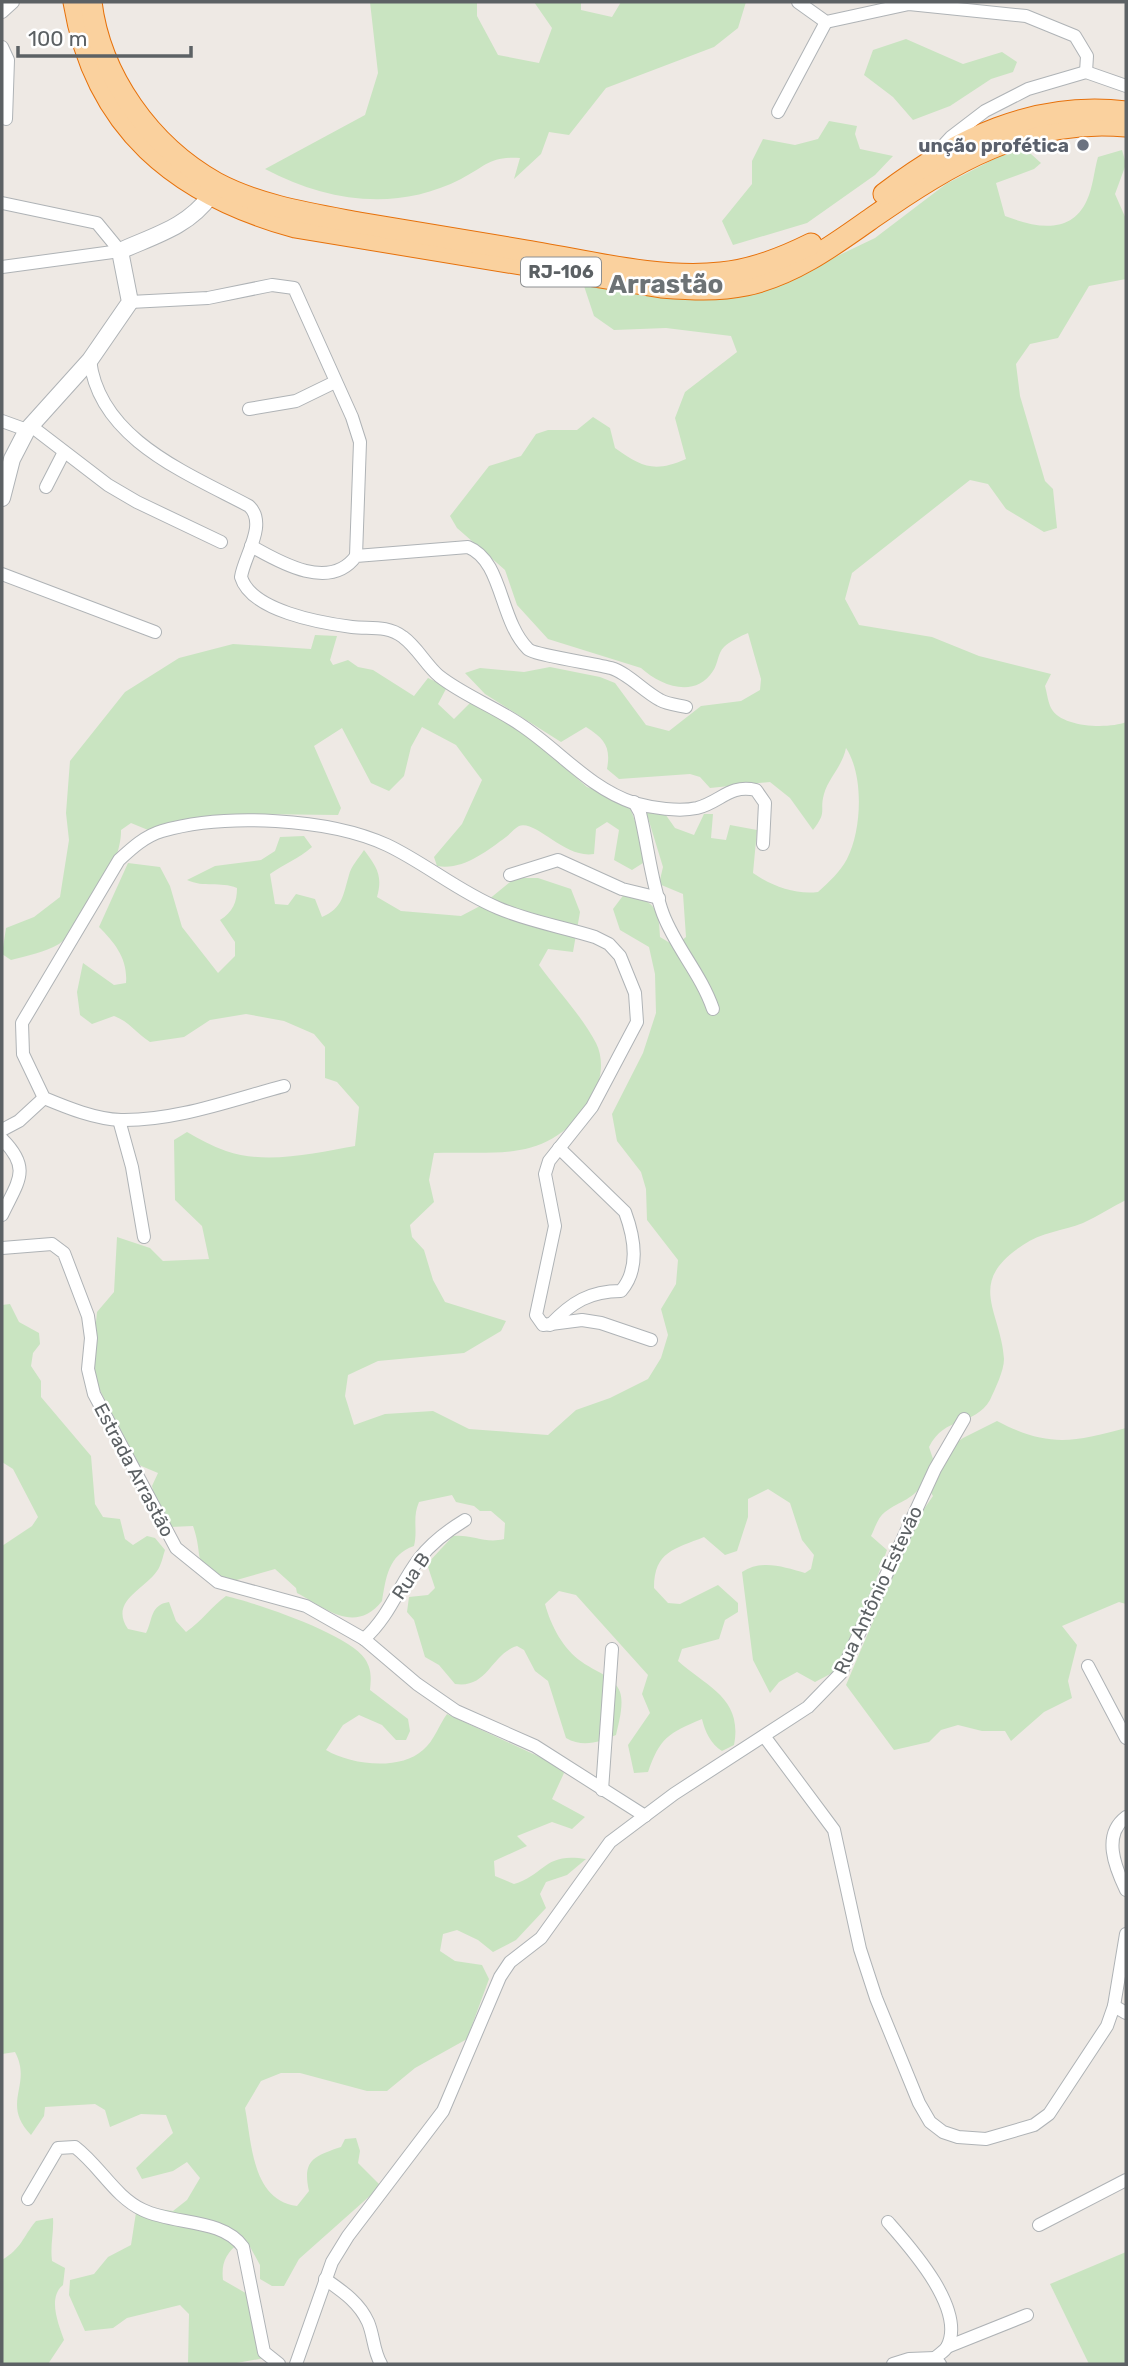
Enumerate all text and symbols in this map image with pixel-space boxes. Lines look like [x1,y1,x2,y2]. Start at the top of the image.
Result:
scale bar [18,14,191,58]
text: 100 m [28,26,87,51]
place label: unção profética [918,134,1069,157]
marker: unção profética [1075,137,1091,153]
road number: RJ-106 [521,258,601,286]
district label: Arrastão [608,269,724,300]
street label: Estrada Arrastão [89,1399,179,1541]
street label: Rua Antônio Estevão [829,1502,927,1678]
street label: Rua B [387,1548,435,1604]

